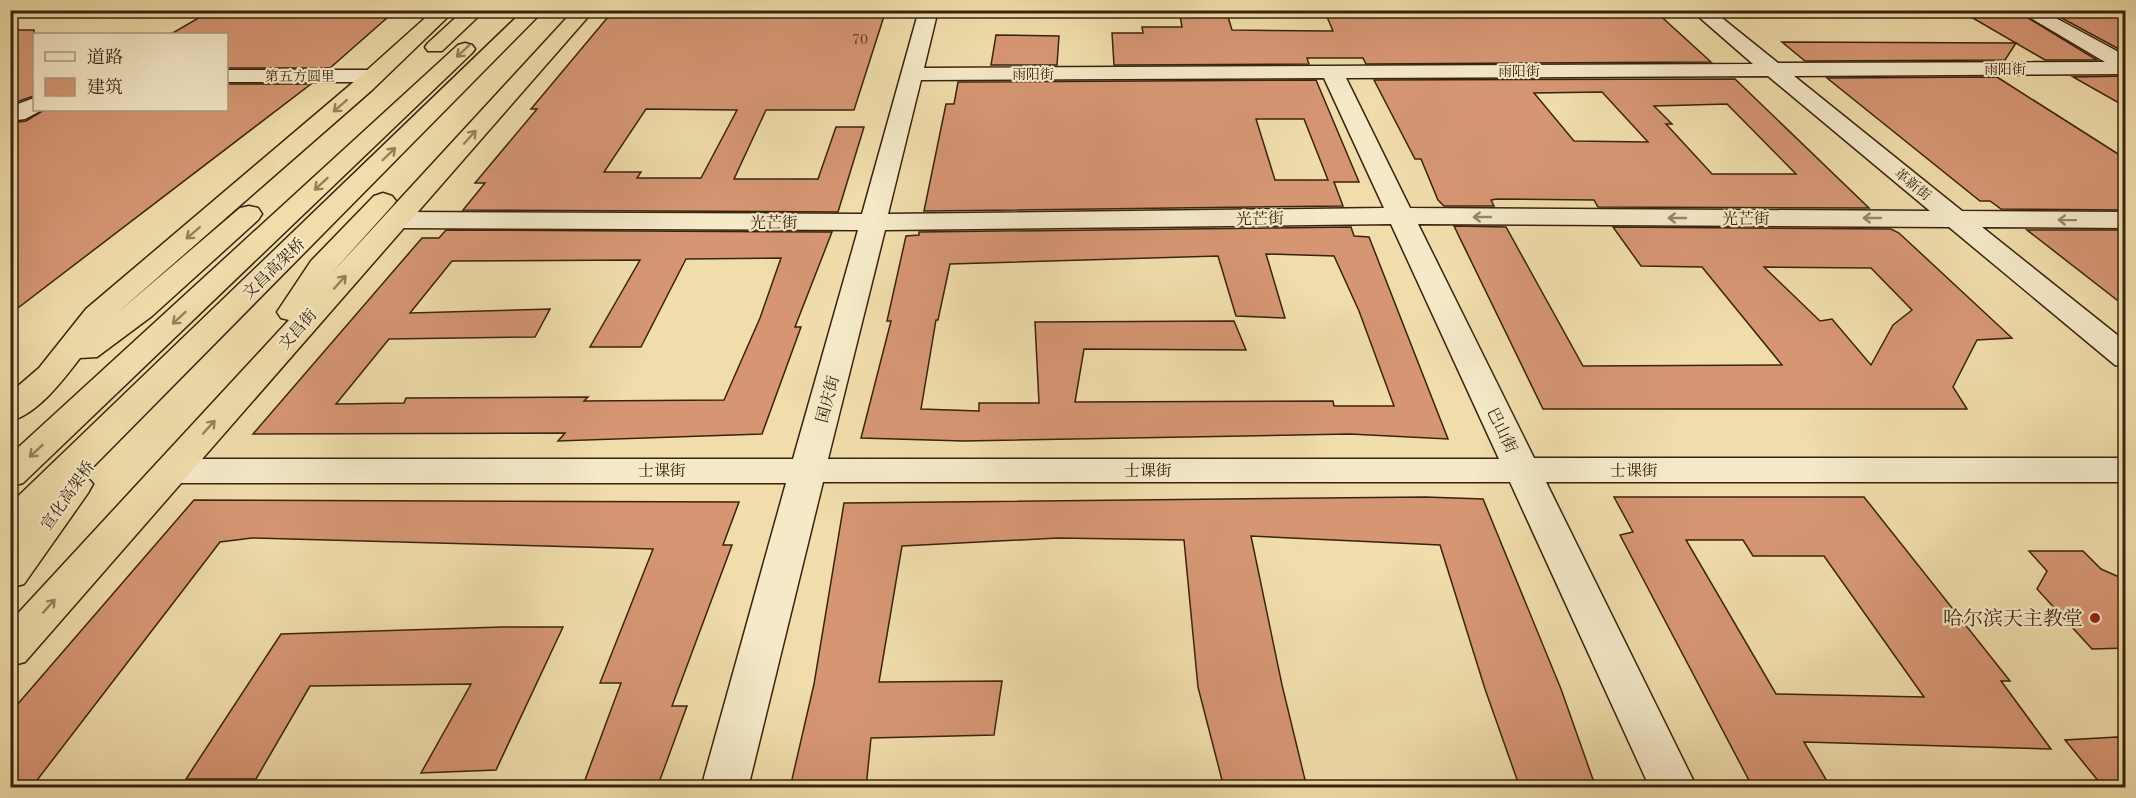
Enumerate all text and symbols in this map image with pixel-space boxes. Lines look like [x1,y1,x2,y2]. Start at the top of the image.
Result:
legend [33,33,228,111]
house number: 70 [852,33,868,47]
one-way arrow [456,43,471,57]
text: 道路 [87,47,123,67]
street label: 雨阳街 [1984,62,2026,77]
street label: 雨阳街 [1498,64,1540,79]
street label: 雨阳街 [1012,67,1054,82]
street label: 第五方圆里 [265,69,335,84]
text: 建筑 [87,77,123,97]
one-way arrow [333,99,348,113]
one-way arrow [463,130,477,145]
one-way arrow [381,147,396,162]
street label: 革新街 [1892,165,1934,203]
one-way arrow [313,177,328,191]
street label: 光芒街 [1236,210,1284,228]
street label: 光芒街 [1722,210,1770,228]
one-way arrow [1473,211,1493,223]
one-way arrow [1668,212,1688,224]
one-way arrow [1863,212,1883,224]
street label: 光芒街 [750,214,798,232]
one-way arrow [2058,214,2078,226]
one-way arrow [186,226,201,240]
street label: 文昌高架桥 [239,234,309,303]
one-way arrow [333,275,347,290]
street label: 文昌街 [275,306,320,354]
one-way arrow [171,311,186,325]
street label: 国庆街 [813,374,843,425]
street label: 巴山街 [1483,405,1521,456]
one-way arrow [202,420,216,435]
one-way arrow [29,444,44,458]
street label: 宣化高架桥 [37,458,98,534]
street label: 士课街 [638,462,686,480]
street label: 士课街 [1124,462,1172,480]
street label: 士课街 [1610,462,1658,480]
one-way arrow [42,599,56,614]
place label: 哈尔滨天主教堂 [1943,608,2083,630]
marker: 哈尔滨天主教堂 [2088,611,2102,625]

